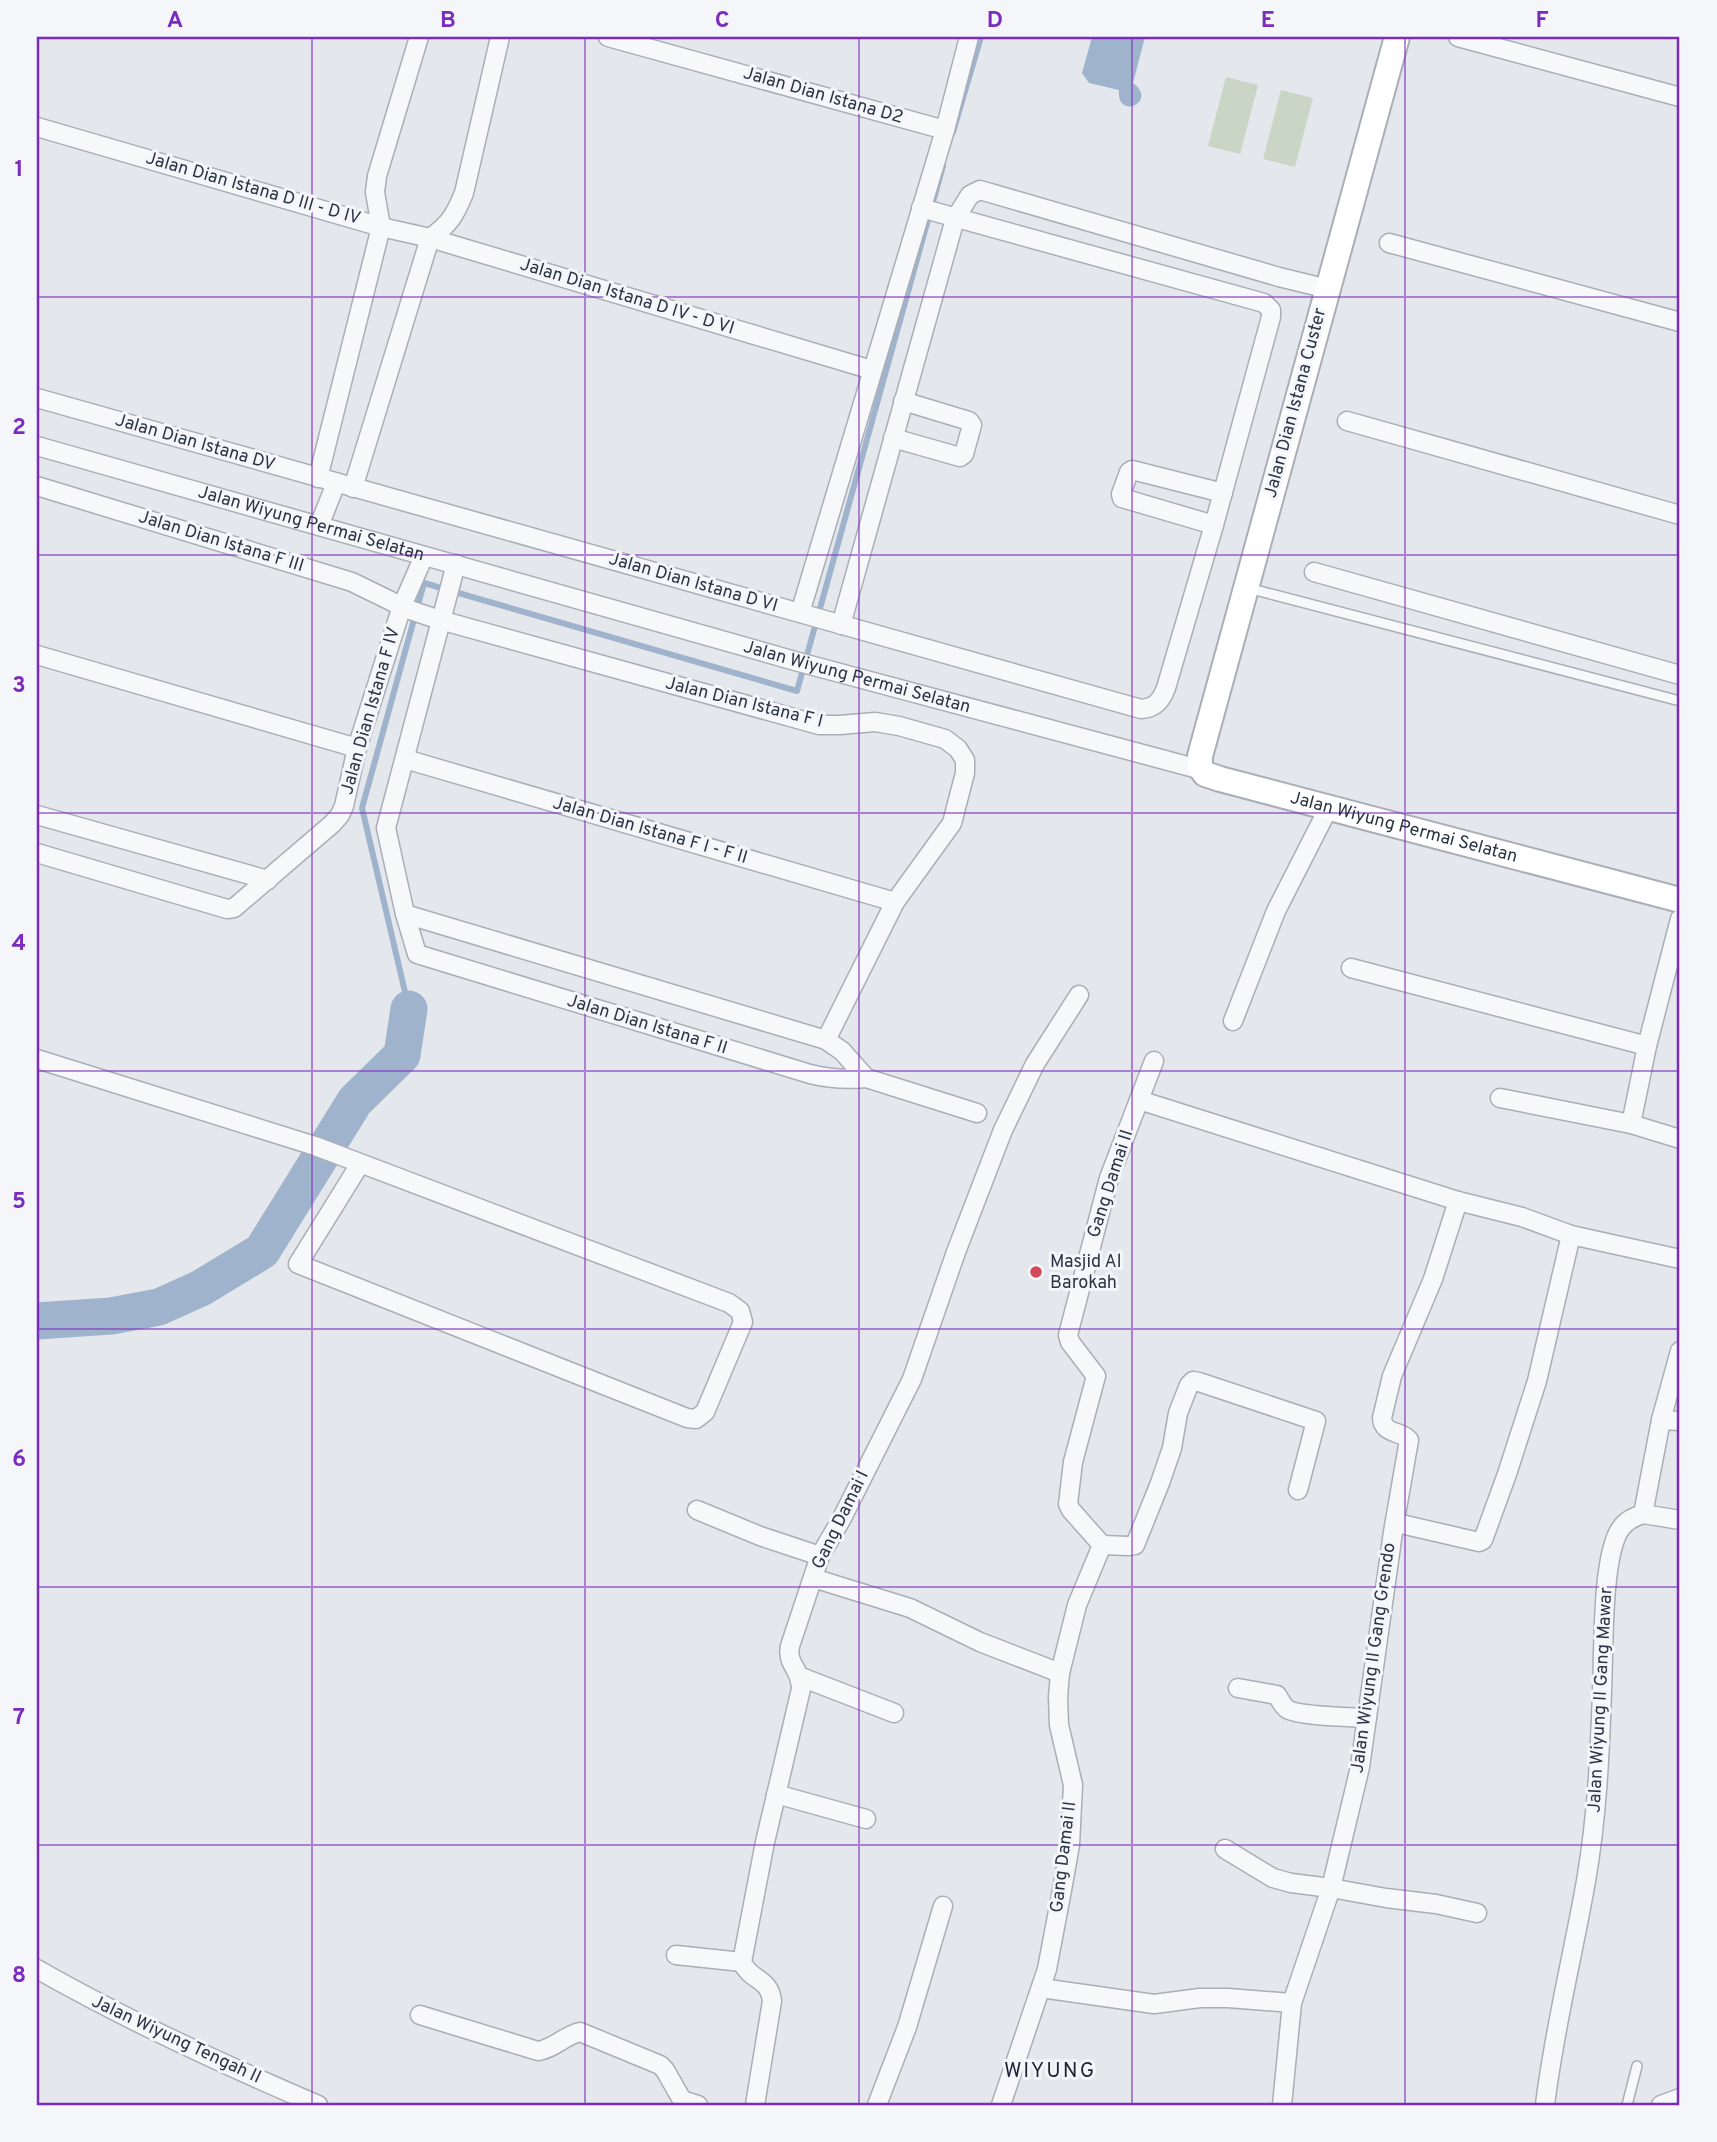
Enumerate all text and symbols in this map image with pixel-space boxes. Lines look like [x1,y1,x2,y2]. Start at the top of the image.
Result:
text: A [167,7,183,36]
text: B [440,7,456,36]
text: C [715,7,729,36]
text: D [987,7,1003,36]
text: E [1261,7,1275,36]
text: F [1535,7,1549,36]
street label: Jalan Dian Istana D2 [740,62,906,130]
street label: Jalan Dian Istana D III - D IV [143,147,363,231]
text: 1 [14,156,24,185]
street label: Jalan Dian Istana D IV - D VI [517,253,737,341]
street label: Jalan Dian Istana Custer [1260,305,1332,501]
street label: Jalan Dian Istana DV [112,409,278,477]
text: 2 [12,414,26,443]
street label: Jalan Wiyung Permai Selatan [195,481,427,567]
street label: Jalan Dian Istana F III [136,506,306,578]
street label: Jalan Dian Istana D VI [606,548,780,618]
street label: Jalan Dian Istana F IV [336,625,406,797]
street label: Jalan Wiyung Permai Selatan [741,635,973,719]
text: 3 [12,672,26,701]
street label: Jalan Dian Istana F I [663,672,825,734]
street label: Jalan Wiyung Permai Selatan [1288,786,1520,868]
street label: Jalan Dian Istana F I - F II [550,792,750,870]
text: 4 [12,930,26,959]
street label: Jalan Dian Istana F II [564,990,730,1060]
street label: Gang Damai II [1083,1127,1139,1241]
text: 5 [12,1188,26,1217]
place label: Masjid Al Barokah [1050,1251,1122,1295]
marker: Masjid Al Barokah [1028,1264,1044,1280]
text: 6 [12,1446,26,1475]
street label: Gang Damai I [807,1467,875,1573]
street label: Jalan Wiyung II Gang Grendo [1346,1541,1402,1775]
street label: Jalan Wiyung II Gang Mawar [1584,1587,1618,1813]
text: 7 [13,1704,25,1733]
street label: Gang Damai II [1046,1800,1082,1914]
text: 8 [12,1962,26,1991]
street label: Jalan Wiyung Tengah II [87,1991,265,2089]
district label: WIYUNG [1004,2058,1096,2085]

